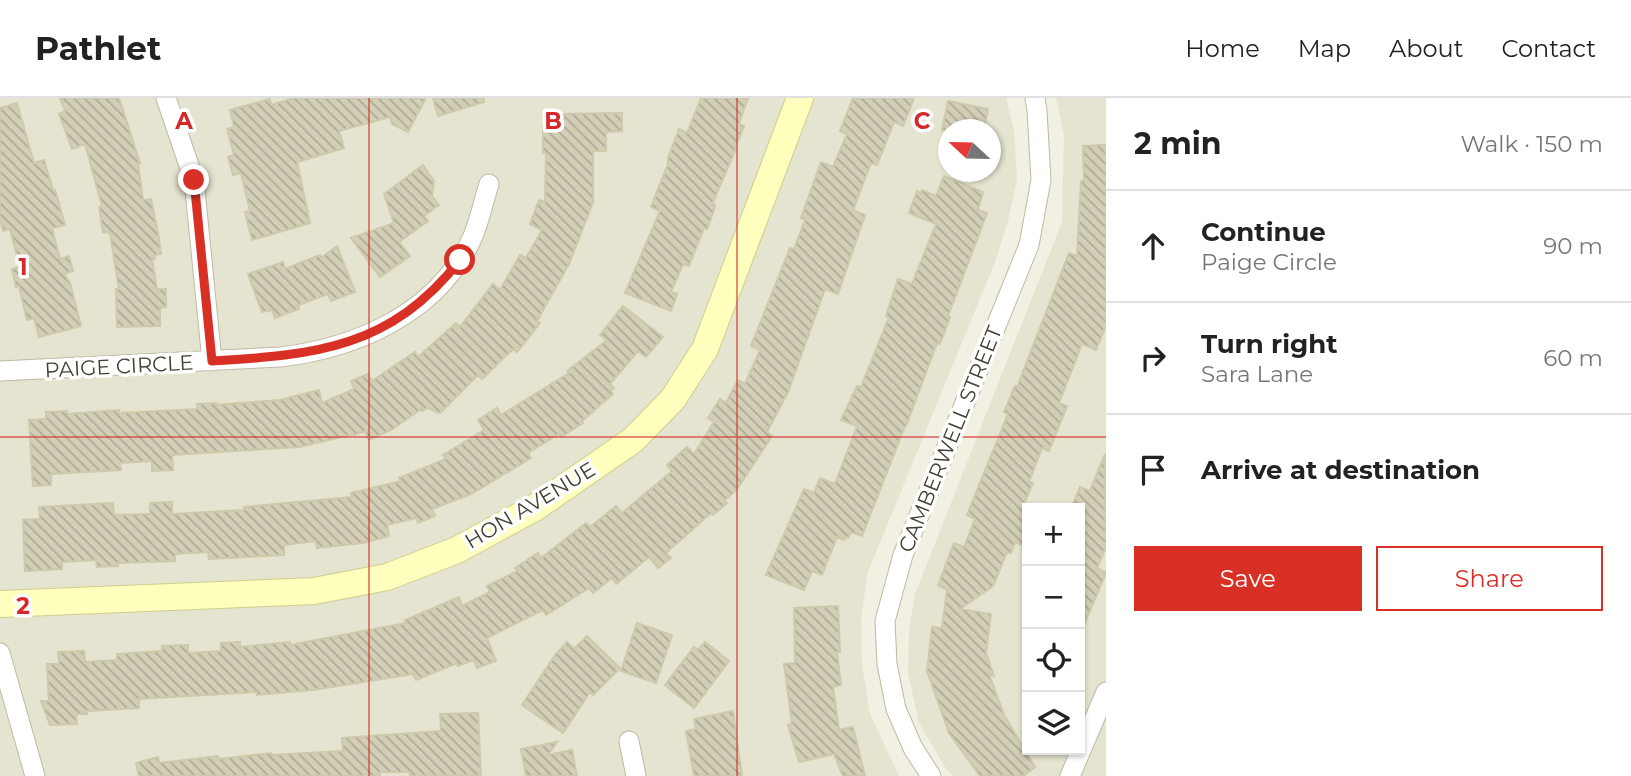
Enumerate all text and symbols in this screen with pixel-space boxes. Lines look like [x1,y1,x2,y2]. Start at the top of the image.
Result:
text: Pathlet [35,28,161,68]
text: Home [1185,34,1260,63]
text: Map [1298,34,1351,63]
text: About [1389,34,1463,63]
text: Contact [1501,34,1596,63]
text: A [174,107,193,135]
text: B [544,107,562,135]
text: C [914,107,931,135]
north arrow [938,119,1001,182]
text: 2 min [1134,125,1221,162]
text: Walk · 150 m [1460,130,1603,158]
route end [178,164,209,195]
text: Continue [1201,216,1326,248]
icon: ahead [1134,227,1172,265]
text: 90 m [1543,232,1603,260]
route start [444,244,475,275]
text: Paige Circle [1201,248,1337,276]
text: 1 [18,253,28,281]
street label: CAMBERWELL STREET [893,322,1007,556]
text: Turn right [1201,328,1337,360]
icon: right [1134,339,1172,377]
text: 60 m [1543,344,1603,372]
street label: PAIGE CIRCLE [44,350,194,382]
text: Sara Lane [1201,360,1313,388]
icon: arrive [1134,451,1172,489]
text: Arrive at destination [1201,454,1480,486]
street label: HON AVENUE [460,456,600,554]
map controls [1022,503,1085,755]
button: + [1022,503,1085,566]
button: Save [1134,546,1362,611]
button: Share [1376,546,1603,611]
button: − [1022,566,1085,629]
text: 2 [16,592,30,620]
button: locate [1022,629,1085,692]
button: layers [1022,692,1085,755]

